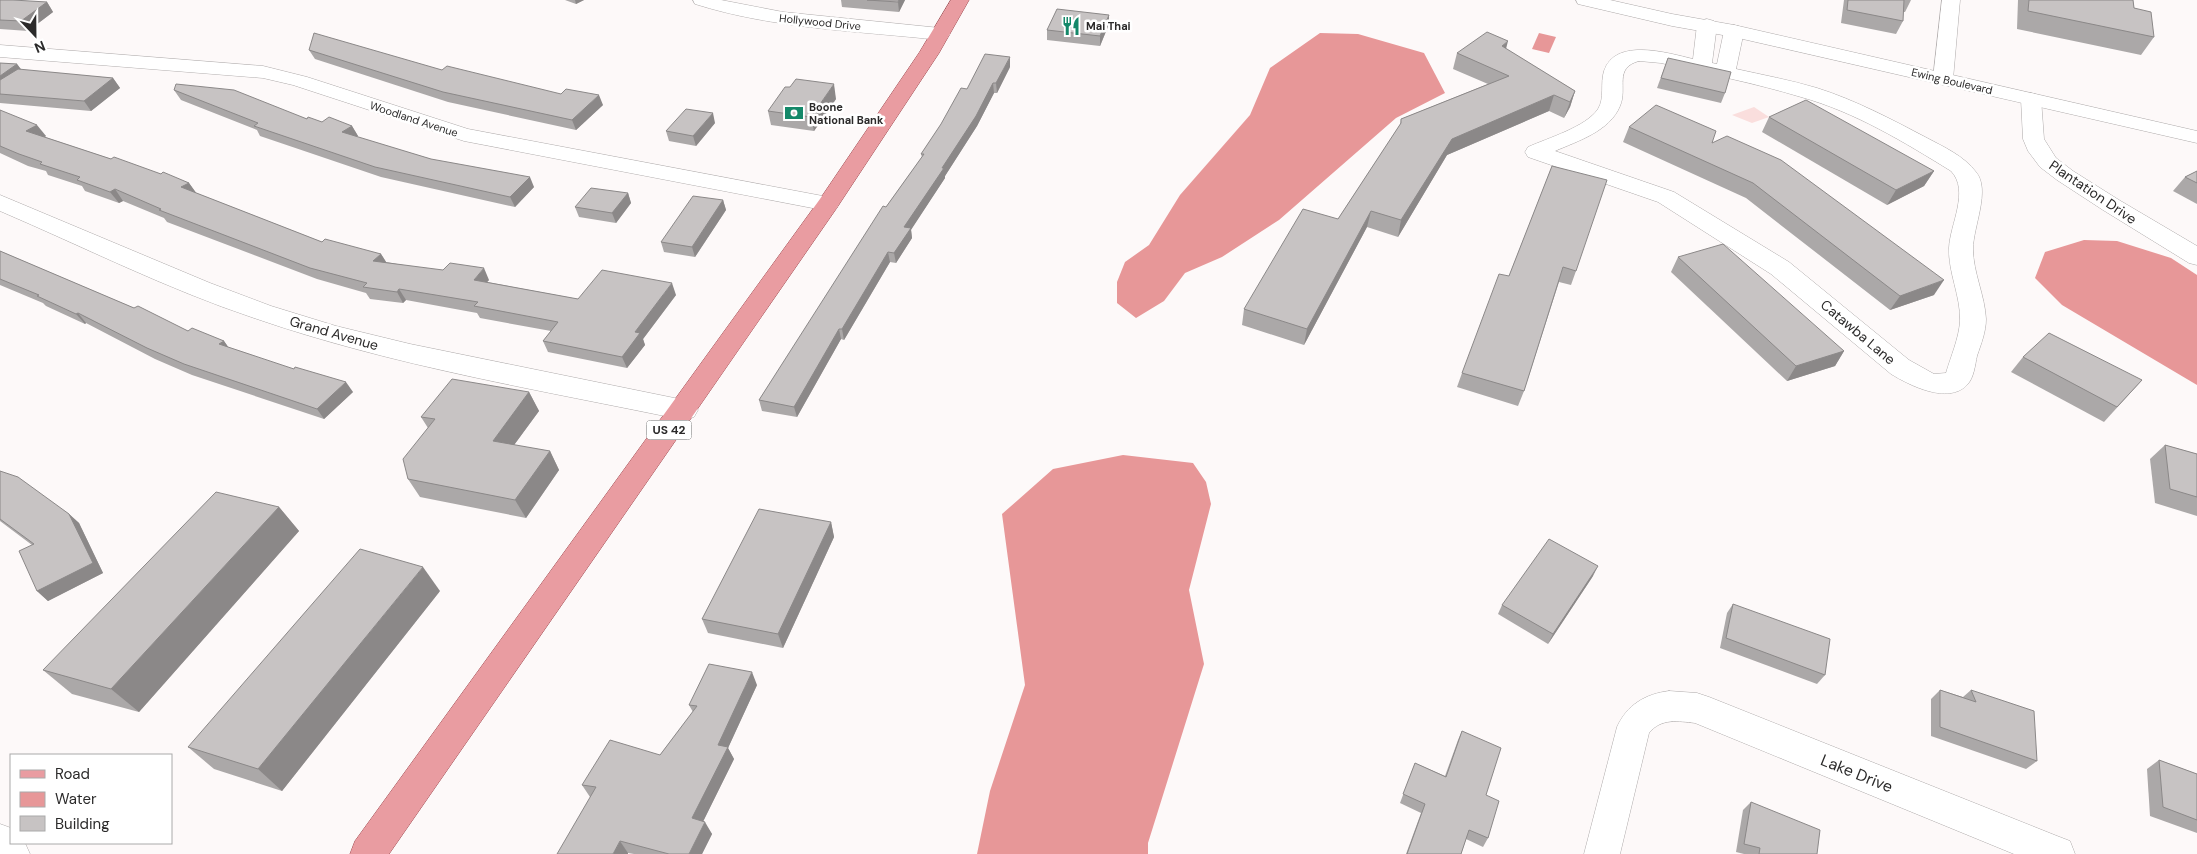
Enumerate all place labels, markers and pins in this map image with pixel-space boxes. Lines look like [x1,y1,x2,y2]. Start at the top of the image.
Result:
restaurant icon: Mai Thai [1060,15,1082,37]
place label: Mai Thai [1086,19,1131,33]
place label: Boone National Bank [809,100,884,127]
bank icon: Boone National Bank [783,102,805,124]

